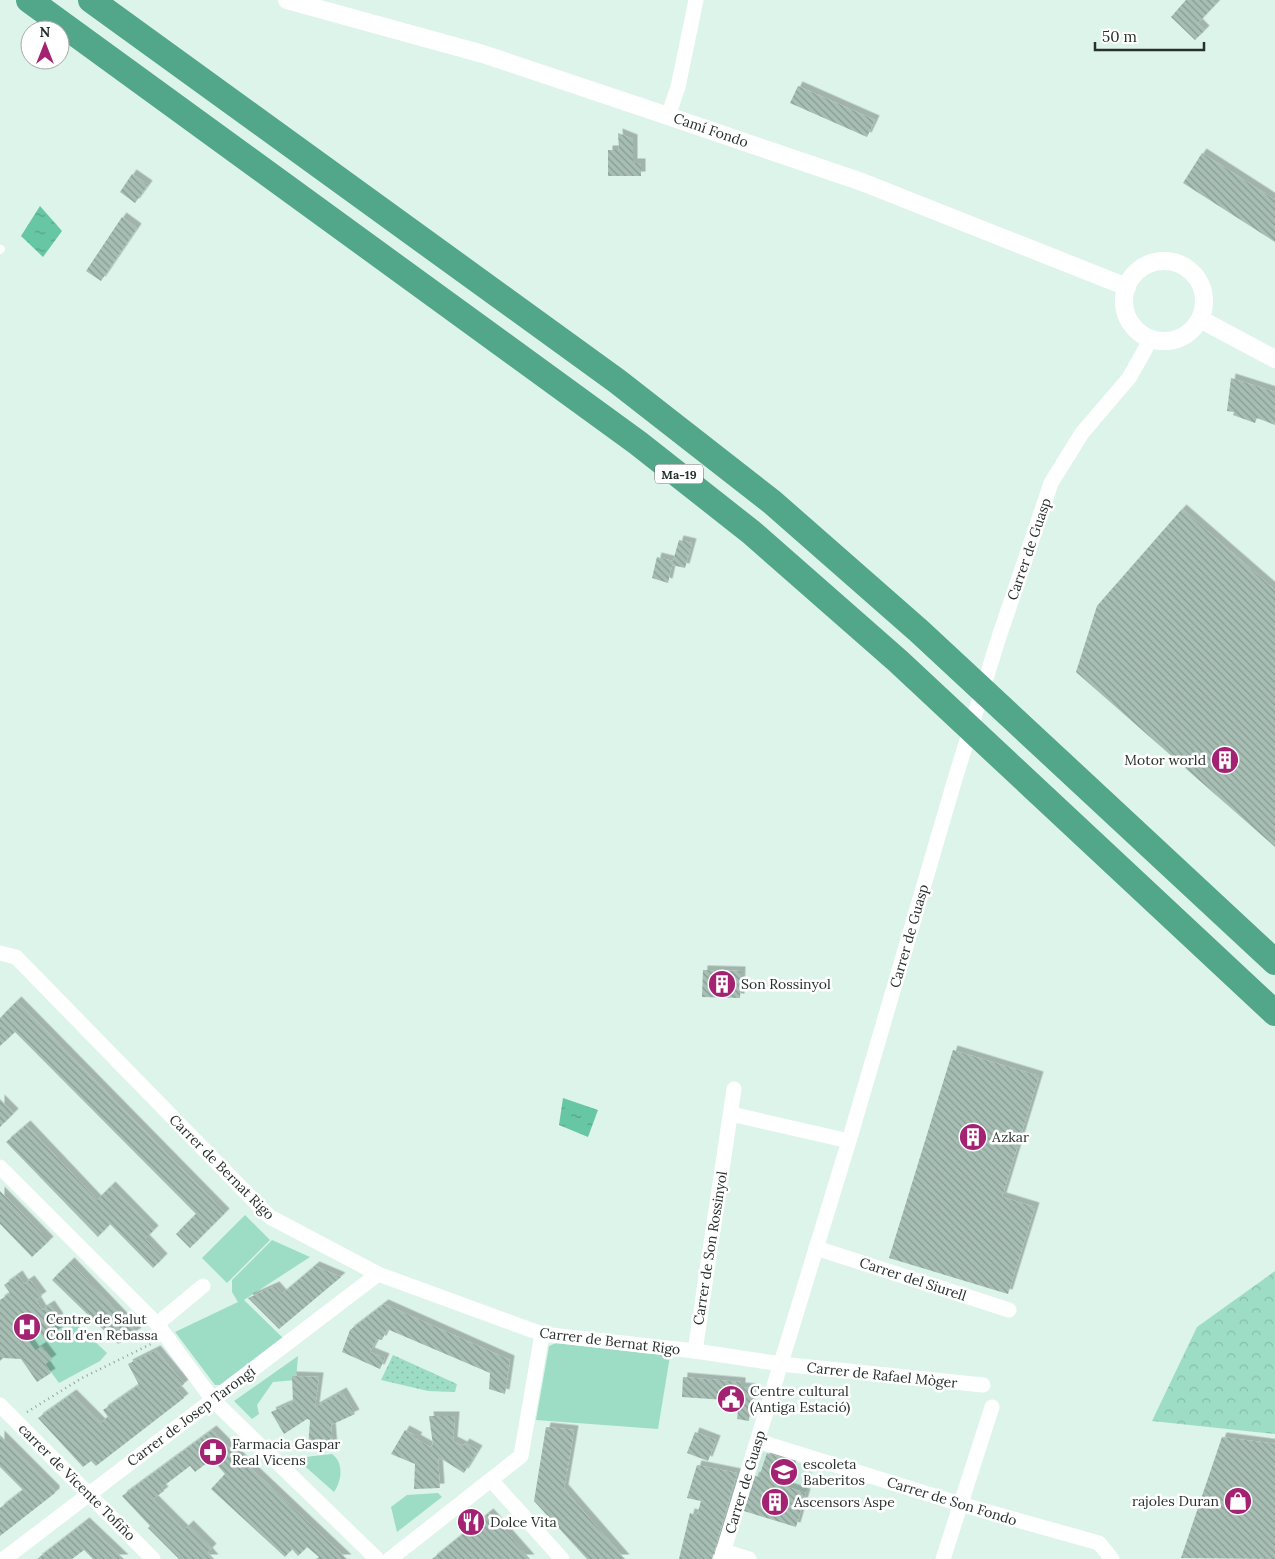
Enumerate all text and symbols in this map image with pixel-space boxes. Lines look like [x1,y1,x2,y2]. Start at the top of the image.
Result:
north arrow [20,20,70,70]
scale bar [1095,20,1204,52]
text: N [40,23,51,41]
text: 50 m [1102,27,1137,46]
street label: Camí Fondo [671,109,751,151]
road number: Ma-19 [655,464,703,484]
street label: Carrer de Guasp [1003,495,1055,603]
building icon: Motor world [1210,745,1240,775]
place label: Motor world [1124,751,1206,769]
street label: Carrer de Guasp [886,882,932,990]
building icon: Son Rossinyol [707,969,737,999]
place label: Son Rossinyol [741,975,831,993]
street label: Carrer de Bernat Rigo [166,1111,278,1223]
building icon: Azkar [958,1122,988,1152]
place label: Azkar [991,1128,1029,1146]
street label: Carrer de Son Rossinyol [689,1169,731,1326]
street label: Carrer del Siurell [857,1253,969,1305]
place label: Centre de Salut Coll d'en Rebassa [46,1310,158,1344]
hospital icon: Centre de Salut Coll d'en Rebassa [12,1312,42,1342]
street label: Carrer de Bernat Rigo [539,1323,681,1359]
street label: Carrer de Rafael Mòger [806,1358,958,1392]
street label: Carrer de Josep Tarongí [123,1362,259,1470]
place label: Centre cultural (Antiga Estació) [750,1382,850,1416]
public building icon: Centre cultural (Antiga Estació) [716,1384,746,1414]
street label: carrer de Vicente Tofiño [15,1420,139,1544]
street label: Carrer de Guasp [721,1428,769,1536]
place label: Farmacia Gaspar Real Vicens [232,1435,340,1469]
pharmacy icon: Farmacia Gaspar Real Vicens [198,1437,228,1467]
place label: escoleta Baberitos [803,1455,865,1489]
school or university icon: escoleta Baberitos [769,1457,799,1487]
street label: Carrer de Son Fondo [885,1473,1019,1529]
shop icon: rajoles Duran [1223,1486,1253,1516]
building icon: Ascensors Aspe [760,1487,790,1517]
place label: rajoles Duran [1132,1492,1219,1510]
place label: Ascensors Aspe [793,1493,895,1511]
restaurant icon: Dolce Vita [456,1507,486,1537]
place label: Dolce Vita [490,1513,557,1531]

